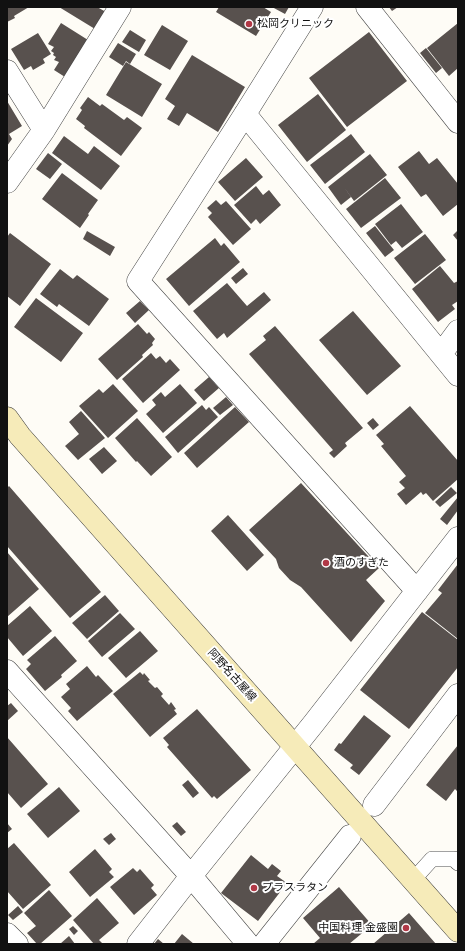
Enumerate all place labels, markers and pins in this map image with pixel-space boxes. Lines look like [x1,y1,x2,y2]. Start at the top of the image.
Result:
place label: 松岡クリニック [257,17,334,31]
marker: 松岡クリニック [244,19,254,29]
place label: 酒のすぎた [334,556,389,570]
marker: 酒のすぎた [321,558,331,568]
place label: プラスラタン [262,881,328,895]
marker: プラスラタン [249,883,259,893]
place label: 中国料理 金盛園 [318,921,398,935]
marker: 中国料理 金盛園 [401,923,411,933]

